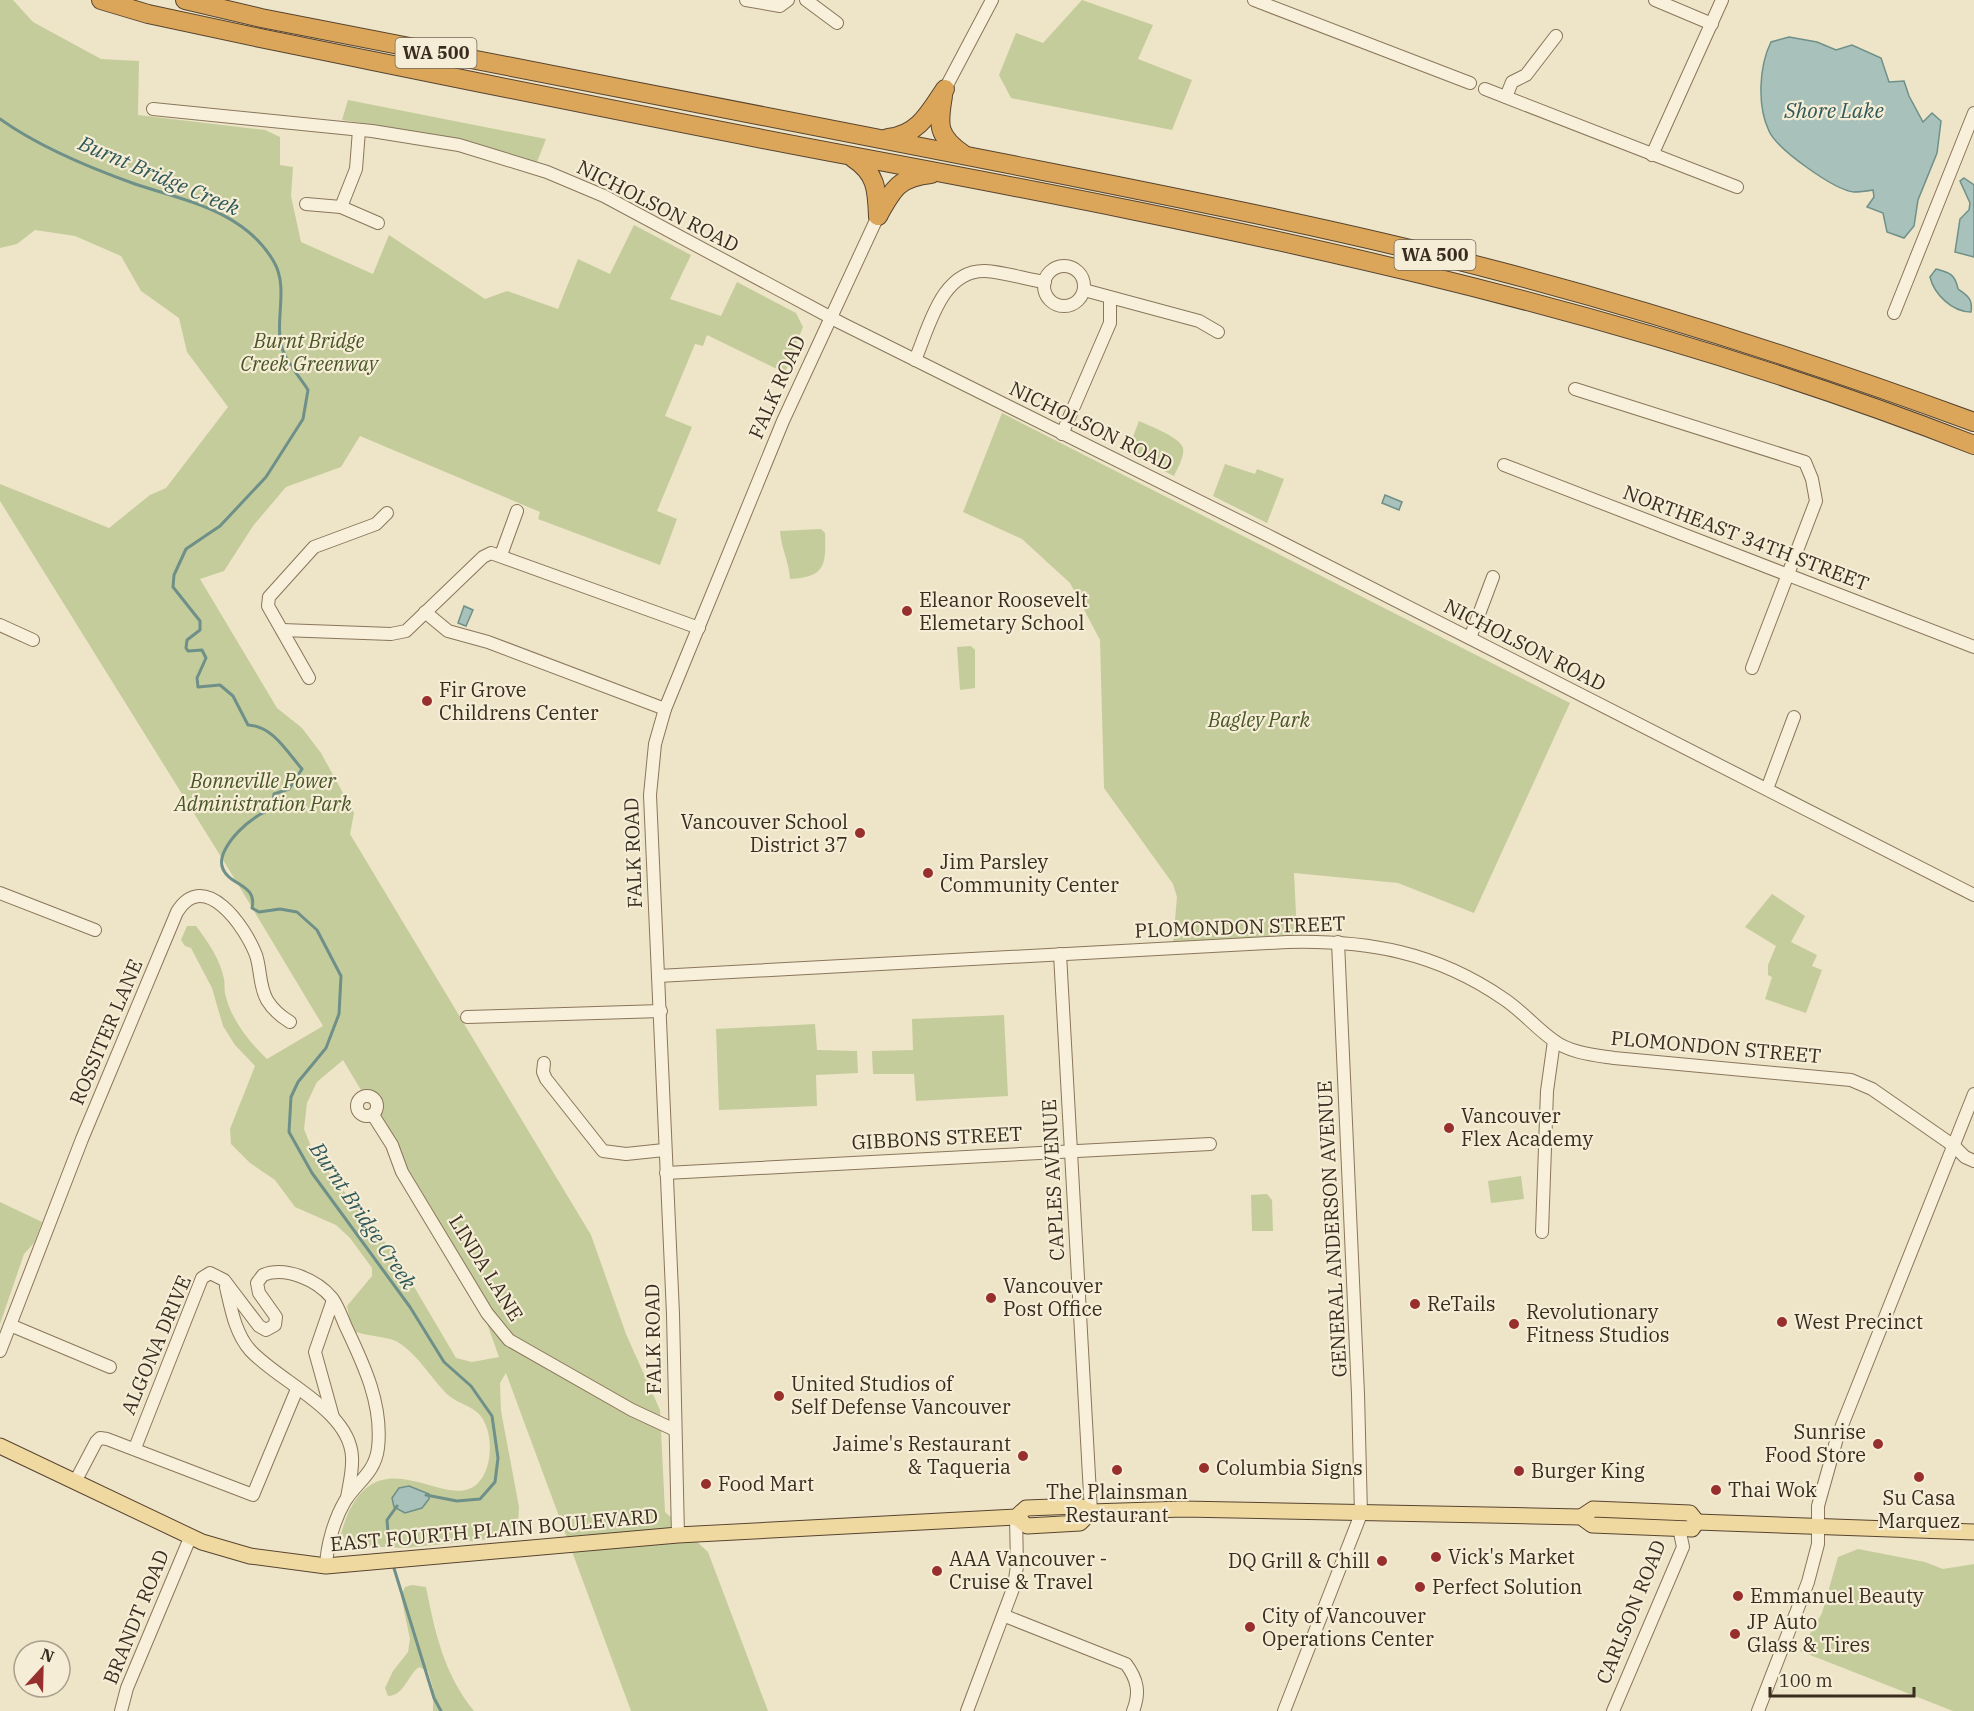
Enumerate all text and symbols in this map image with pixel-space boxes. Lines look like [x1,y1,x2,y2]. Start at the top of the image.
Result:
road number: WA 500 [396,38,476,68]
water label: Shore Lake [1783,96,1884,124]
water label: Burnt Bridge Creek [74,128,245,222]
street label: NICHOLSON ROAD [573,153,744,258]
road number: WA 500 [1394,240,1476,270]
park label: Burnt Bridge Creek Greenway [240,327,380,377]
street label: FALK ROAD [742,331,811,443]
street label: NICHOLSON ROAD [1005,374,1177,477]
street label: NORTHEAST 34TH STREET [1619,478,1873,597]
place label: Eleanor Roosevelt Elemetary School [919,586,1088,636]
street label: NICHOLSON ROAD [1440,592,1611,697]
marker: Eleanor Roosevelt Elemetary School [900,604,914,618]
place label: Fir Grove Childrens Center [439,676,599,726]
marker: Fir Grove Childrens Center [420,694,434,708]
park label: Bagley Park [1207,706,1310,733]
park label: Bonneville Power Administration Park [172,767,352,817]
street label: FALK ROAD [617,797,648,909]
place label: Vancouver School District 37 [681,808,848,858]
marker: Vancouver School District 37 [853,826,867,840]
place label: Jim Parsley Community Center [940,848,1119,898]
marker: Jim Parsley Community Center [921,866,935,880]
street label: PLOMONDON STREET [1134,909,1346,944]
street label: ROSSITER LANE [63,955,148,1109]
street label: PLOMONDON STREET [1610,1024,1822,1069]
street label: GENERAL ANDERSON AVENUE [1310,1080,1353,1378]
street label: CAPLES AVENUE [1035,1098,1070,1262]
place label: Vancouver Flex Academy [1461,1102,1593,1152]
street label: GIBBONS STREET [851,1120,1023,1155]
marker: Vancouver Flex Academy [1442,1121,1456,1135]
water label: Burnt Bridge Creek [304,1135,424,1295]
street label: LINDA LANE [443,1209,530,1326]
street label: ALGONA DRIVE [114,1271,197,1419]
place label: Vancouver Post Office [1003,1272,1103,1322]
street label: FALK ROAD [638,1283,667,1395]
place label: ReTails [1427,1290,1495,1317]
marker: Vancouver Post Office [984,1291,998,1305]
marker: ReTails [1408,1297,1422,1311]
place label: Revolutionary Fitness Studios [1526,1298,1670,1348]
place label: West Precinct [1794,1308,1923,1335]
marker: West Precinct [1775,1315,1789,1329]
marker: Revolutionary Fitness Studios [1507,1317,1521,1331]
place label: United Studios of Self Defense Vancouver [791,1370,1011,1420]
marker: United Studios of Self Defense Vancouver [772,1389,786,1403]
place label: Sunrise Food Store [1765,1418,1866,1468]
place label: Jaime's Restaurant & Taqueria [833,1430,1011,1480]
marker: Sunrise Food Store [1871,1437,1885,1451]
marker: Jaime's Restaurant & Taqueria [1016,1449,1030,1463]
place label: Columbia Signs [1216,1454,1363,1481]
place label: Burger King [1531,1457,1645,1484]
marker: Columbia Signs [1197,1461,1211,1475]
marker: The Plainsman Restaurant [1110,1463,1124,1477]
marker: Burger King [1512,1464,1526,1478]
place label: Food Mart [718,1470,814,1497]
marker: Su Casa Marquez [1912,1470,1926,1484]
place label: Thai Wok [1728,1476,1817,1503]
marker: Food Mart [699,1477,713,1491]
place label: The Plainsman Restaurant [1046,1478,1188,1528]
marker: Thai Wok [1709,1483,1723,1497]
place label: Su Casa Marquez [1878,1484,1960,1534]
street label: EAST FOURTH PLAIN BOULEVARD [329,1502,659,1557]
street label: CARLSON ROAD [1589,1536,1672,1688]
place label: Vick's Market [1448,1543,1575,1570]
place label: AAA Vancouver - Cruise & Travel [949,1545,1107,1595]
street label: BRANDT ROAD [96,1546,175,1688]
place label: DQ Grill & Chill [1228,1547,1370,1574]
marker: Vick's Market [1429,1550,1443,1564]
marker: DQ Grill & Chill [1375,1554,1389,1568]
marker: AAA Vancouver - Cruise & Travel [930,1564,944,1578]
place label: Perfect Solution [1432,1573,1582,1600]
marker: Perfect Solution [1413,1580,1427,1594]
place label: Emmanuel Beauty [1750,1582,1924,1609]
marker: Emmanuel Beauty [1731,1589,1745,1603]
place label: City of Vancouver Operations Center [1262,1602,1434,1652]
place label: JP Auto Glass & Tires [1747,1608,1870,1658]
marker: City of Vancouver Operations Center [1243,1620,1257,1634]
marker: JP Auto Glass & Tires [1728,1627,1742,1641]
north arrow [12,1639,72,1699]
text: N [38,1643,57,1667]
scale bar [1770,1660,1914,1698]
text: 100 m [1779,1669,1833,1692]

